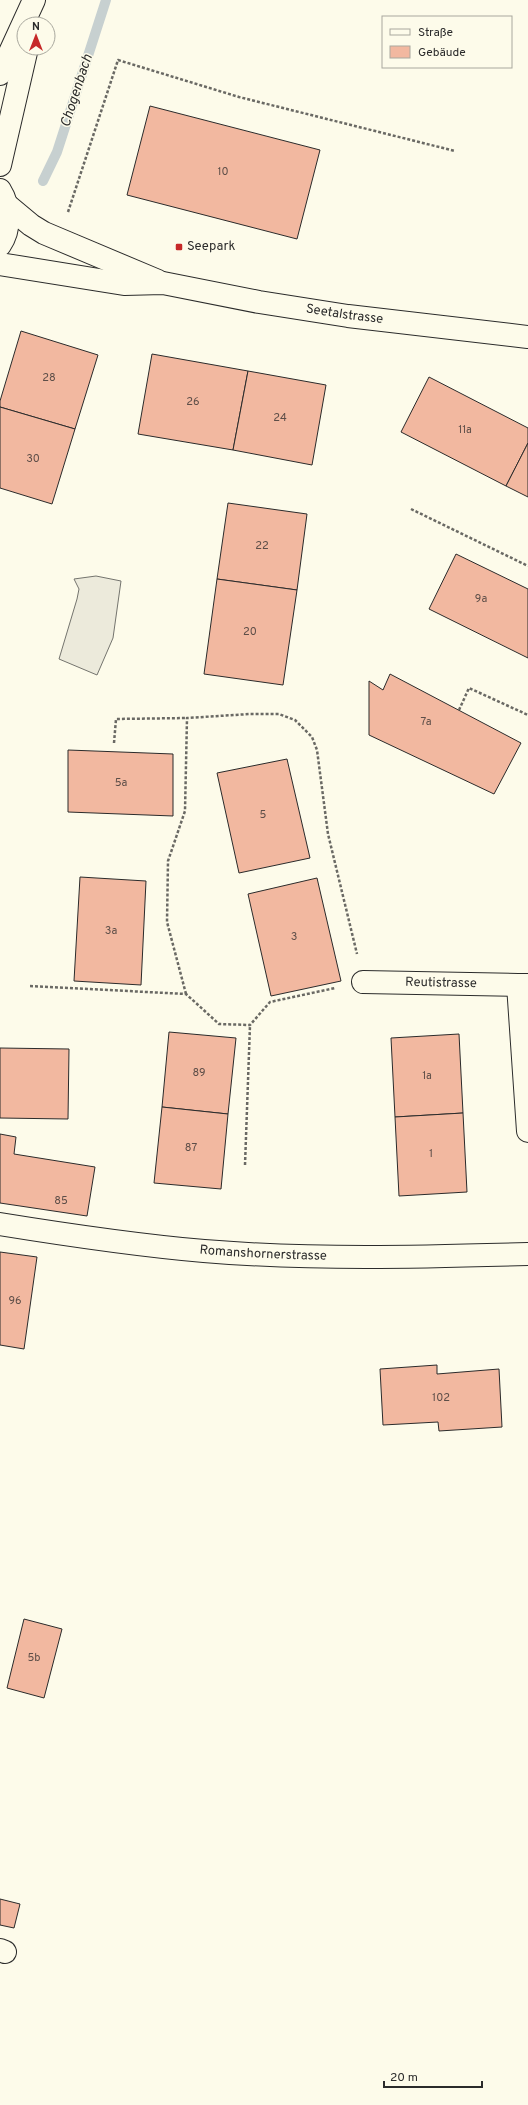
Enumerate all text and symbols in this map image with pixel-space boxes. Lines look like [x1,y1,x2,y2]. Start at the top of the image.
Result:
north arrow [16,16,56,56]
legend [382,16,512,68]
text: N [32,20,40,34]
text: Straße [418,25,453,41]
text: Gebäude [418,45,466,61]
water label: Chogenbach [57,52,97,130]
house number: 10 [217,165,229,179]
place label: Seepark [187,239,235,255]
marker: Seepark [174,242,184,252]
street label: Seetalstrasse [305,301,384,328]
house number: 28 [42,371,56,385]
house number: 26 [186,395,200,409]
house number: 24 [273,411,287,425]
house number: 11a [458,423,472,437]
house number: 30 [26,452,40,466]
house number: 22 [255,539,269,553]
house number: 9a [475,592,487,606]
house number: 20 [243,625,257,639]
house number: 7a [420,715,432,729]
house number: 5a [115,776,128,790]
house number: 5 [260,808,267,822]
house number: 3a [105,924,117,938]
house number: 3 [291,930,297,944]
street label: Reutistrasse [405,975,477,992]
house number: 89 [192,1066,206,1080]
house number: 1a [422,1069,432,1083]
house number: 87 [185,1141,197,1155]
house number: 1 [429,1147,433,1161]
house number: 85 [54,1194,68,1208]
street label: Romanshornerstrasse [199,1243,327,1265]
house number: 96 [8,1294,22,1308]
house number: 102 [432,1391,450,1405]
house number: 5b [27,1651,41,1665]
scale bar [384,2063,482,2089]
text: 20 m [390,2070,418,2086]

